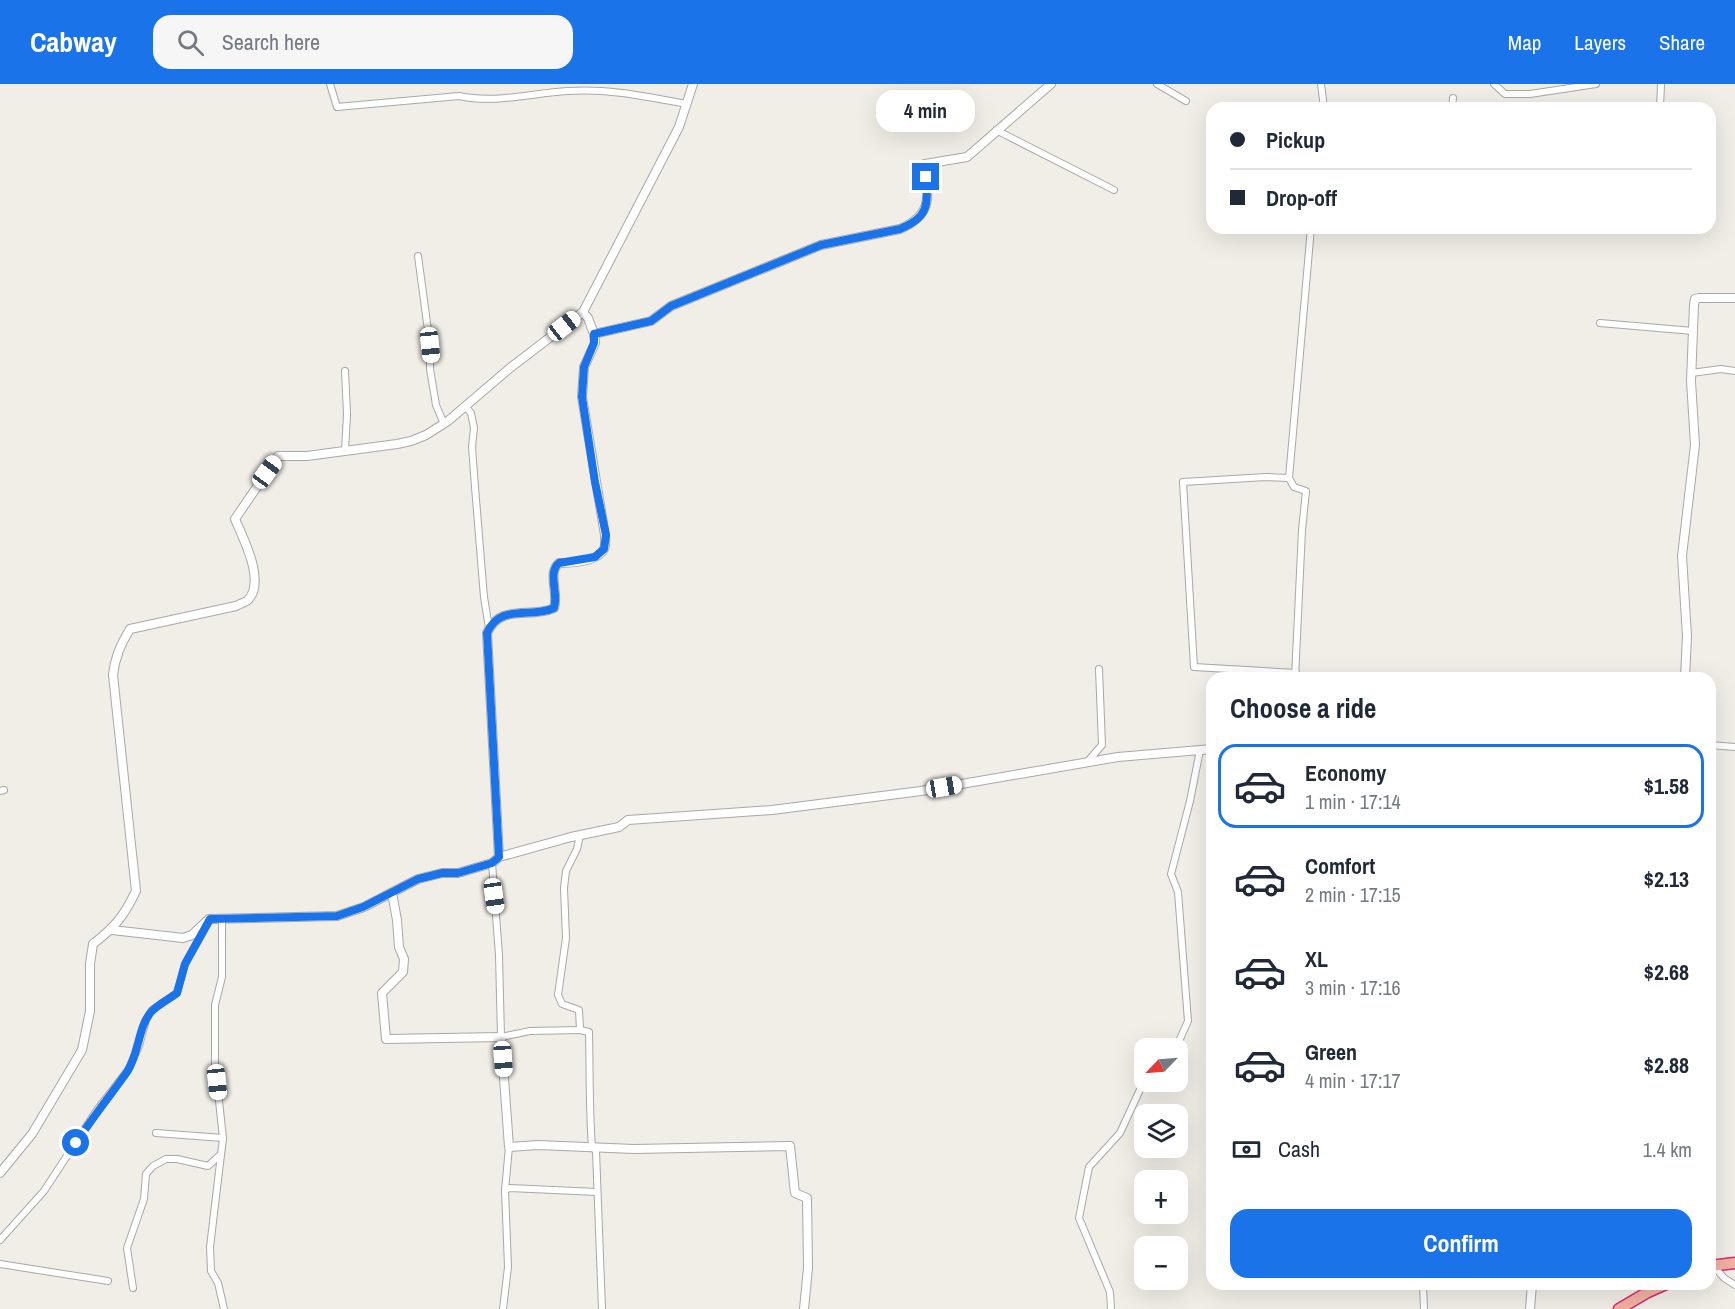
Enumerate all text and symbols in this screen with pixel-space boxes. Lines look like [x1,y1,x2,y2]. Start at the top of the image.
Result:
search box [153,15,573,69]
text: Cabway [30,23,117,61]
icon: search [174,26,207,59]
text: Search here [222,27,320,57]
text: Map [1508,28,1541,57]
text: Layers [1574,28,1626,57]
text: Share [1659,28,1705,57]
callout: 4 min [876,90,976,132]
text: 4 min [904,97,947,124]
text: Pickup [1266,125,1325,155]
route end [912,163,939,190]
text: Drop-off [1266,183,1337,213]
car [544,308,584,344]
car [419,326,441,364]
car [249,452,285,492]
text: Choose a ride [1230,690,1376,726]
text: Economy [1305,758,1386,788]
icon: car [1233,759,1287,813]
text: $1.58 [1644,771,1689,801]
car [925,775,963,799]
text: 1 min · 17:14 [1305,788,1401,815]
text: Comfort [1305,851,1375,881]
icon: car [1233,852,1287,906]
text: $2.13 [1644,864,1689,894]
car [483,877,505,915]
text: 2 min · 17:15 [1305,881,1401,908]
text: XL [1305,944,1328,974]
icon: car [1233,945,1287,999]
text: $2.68 [1644,957,1689,987]
text: 3 min · 17:16 [1305,974,1401,1001]
text: Green [1305,1037,1357,1067]
north arrow [1134,1038,1188,1092]
map controls [1134,1038,1188,1290]
icon: car [1233,1038,1287,1092]
car [493,1040,513,1078]
text: $2.88 [1644,1050,1689,1080]
car [206,1063,228,1101]
text: 4 min · 17:17 [1305,1067,1401,1094]
button: layers [1134,1104,1188,1158]
route start [62,1129,89,1156]
icon: cash [1230,1133,1263,1166]
text: Cash [1278,1134,1320,1164]
text: 1.4 km [1643,1136,1692,1163]
button: + [1134,1170,1188,1224]
button: Confirm [1230,1209,1692,1278]
button: − [1134,1236,1188,1290]

